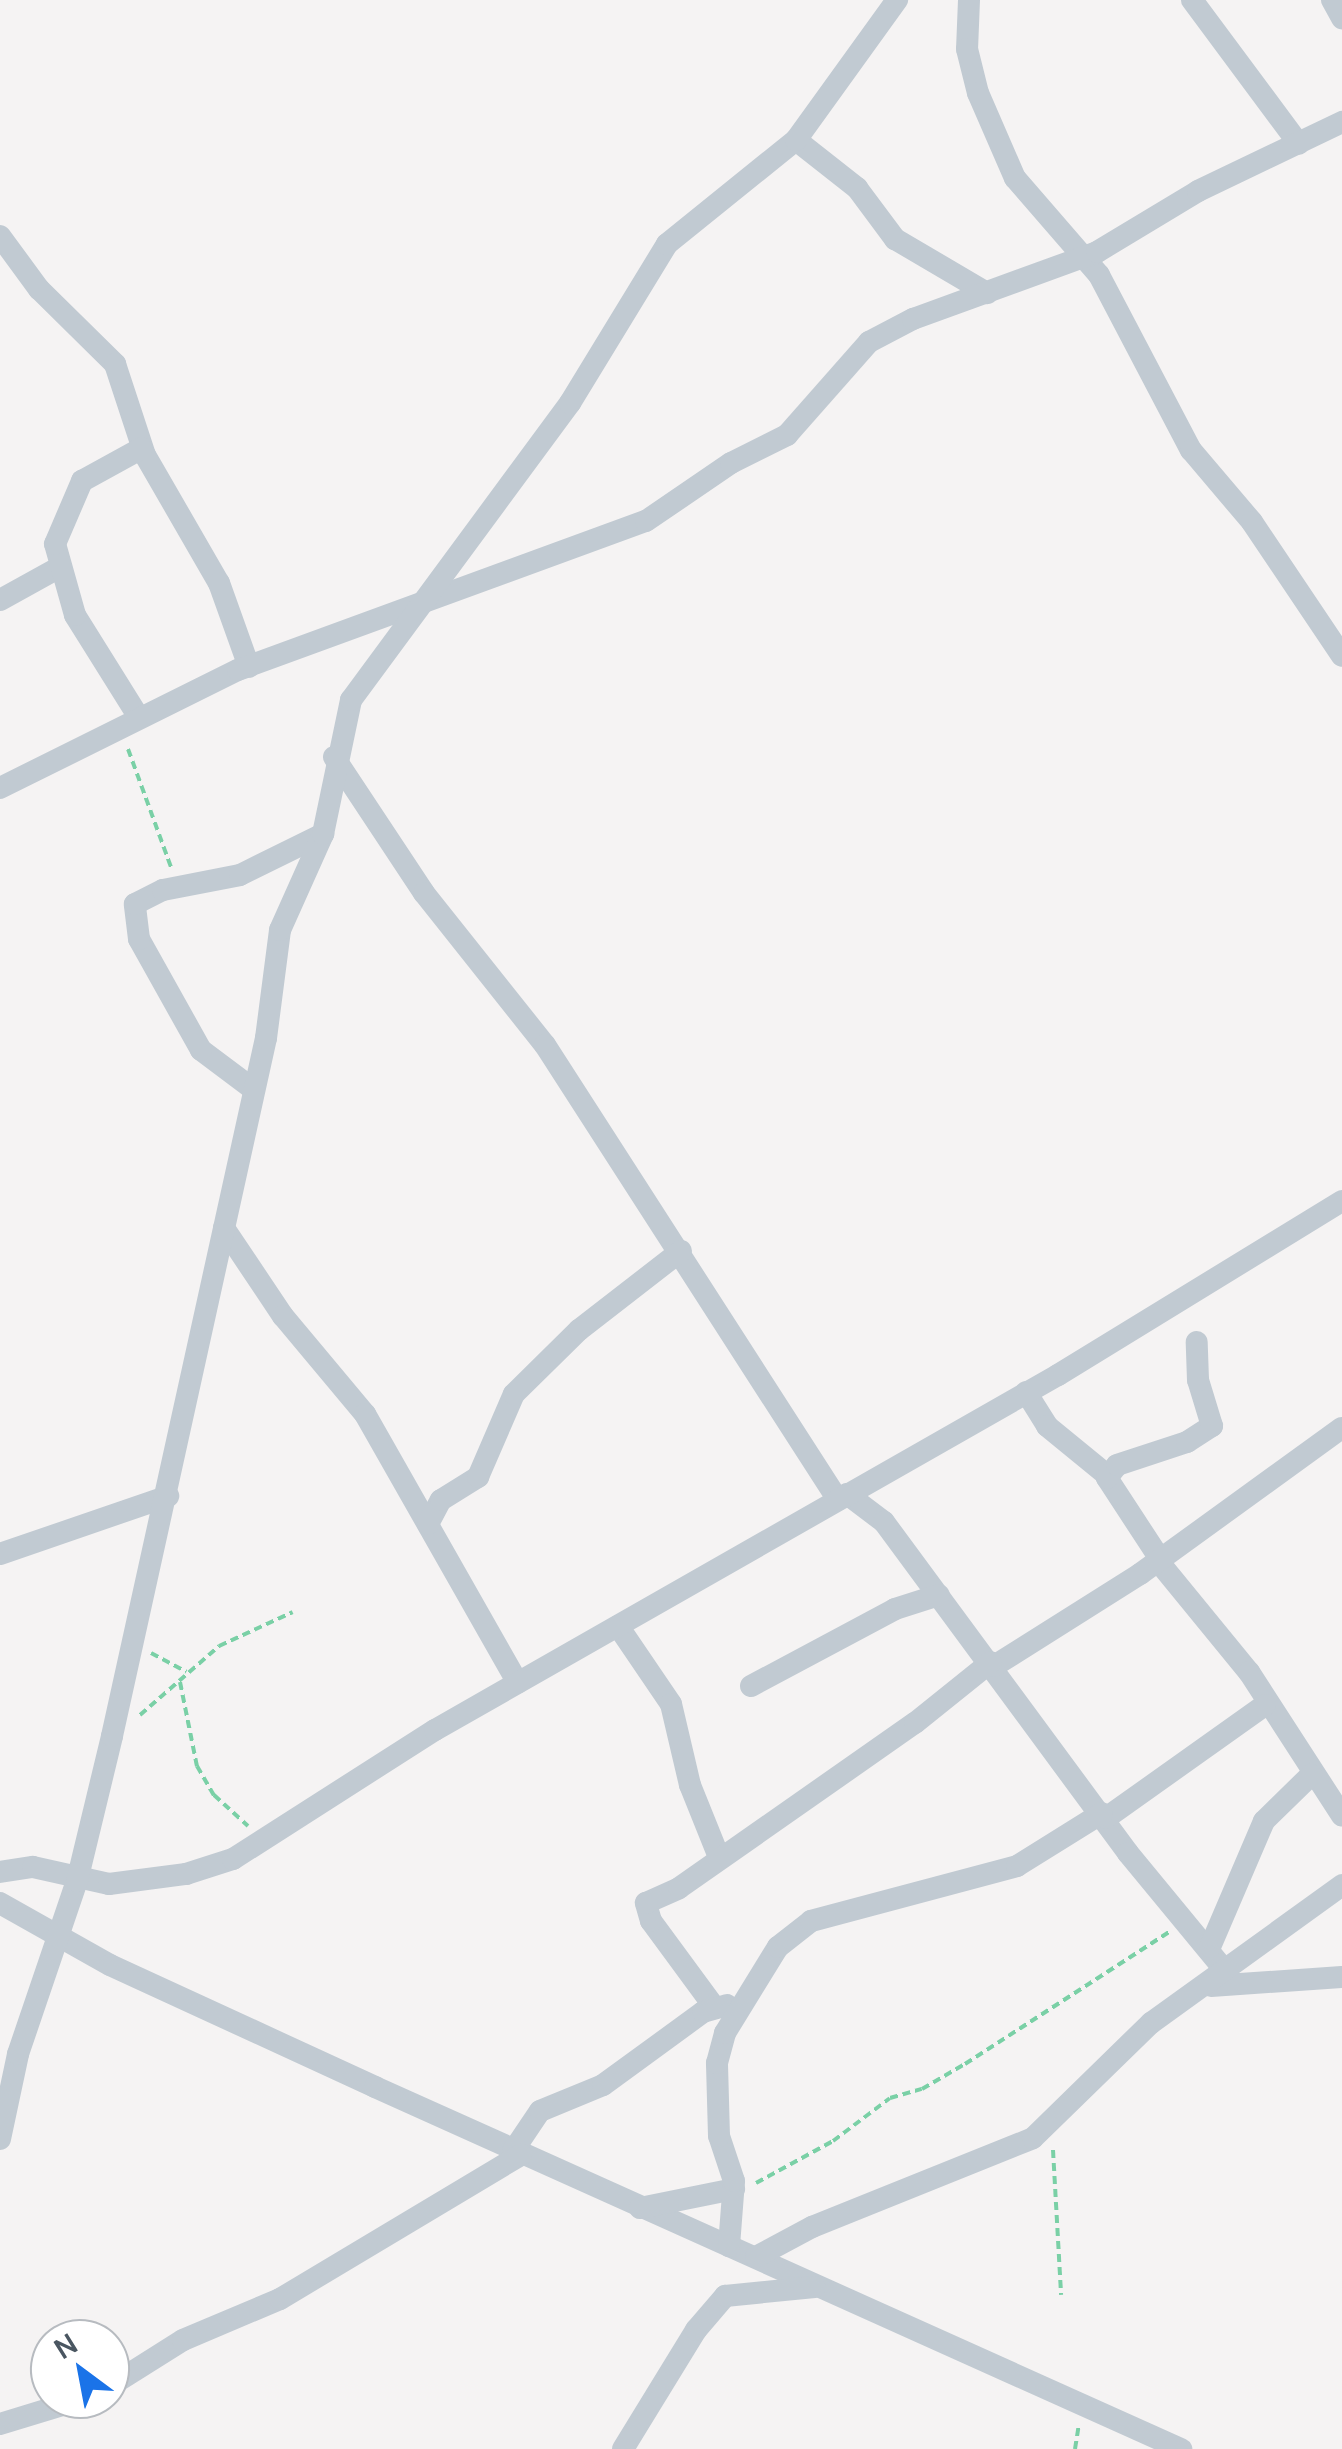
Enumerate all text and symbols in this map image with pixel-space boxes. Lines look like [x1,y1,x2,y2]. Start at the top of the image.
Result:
north arrow [30,2319,130,2419]
text: N [47,2324,84,2367]

